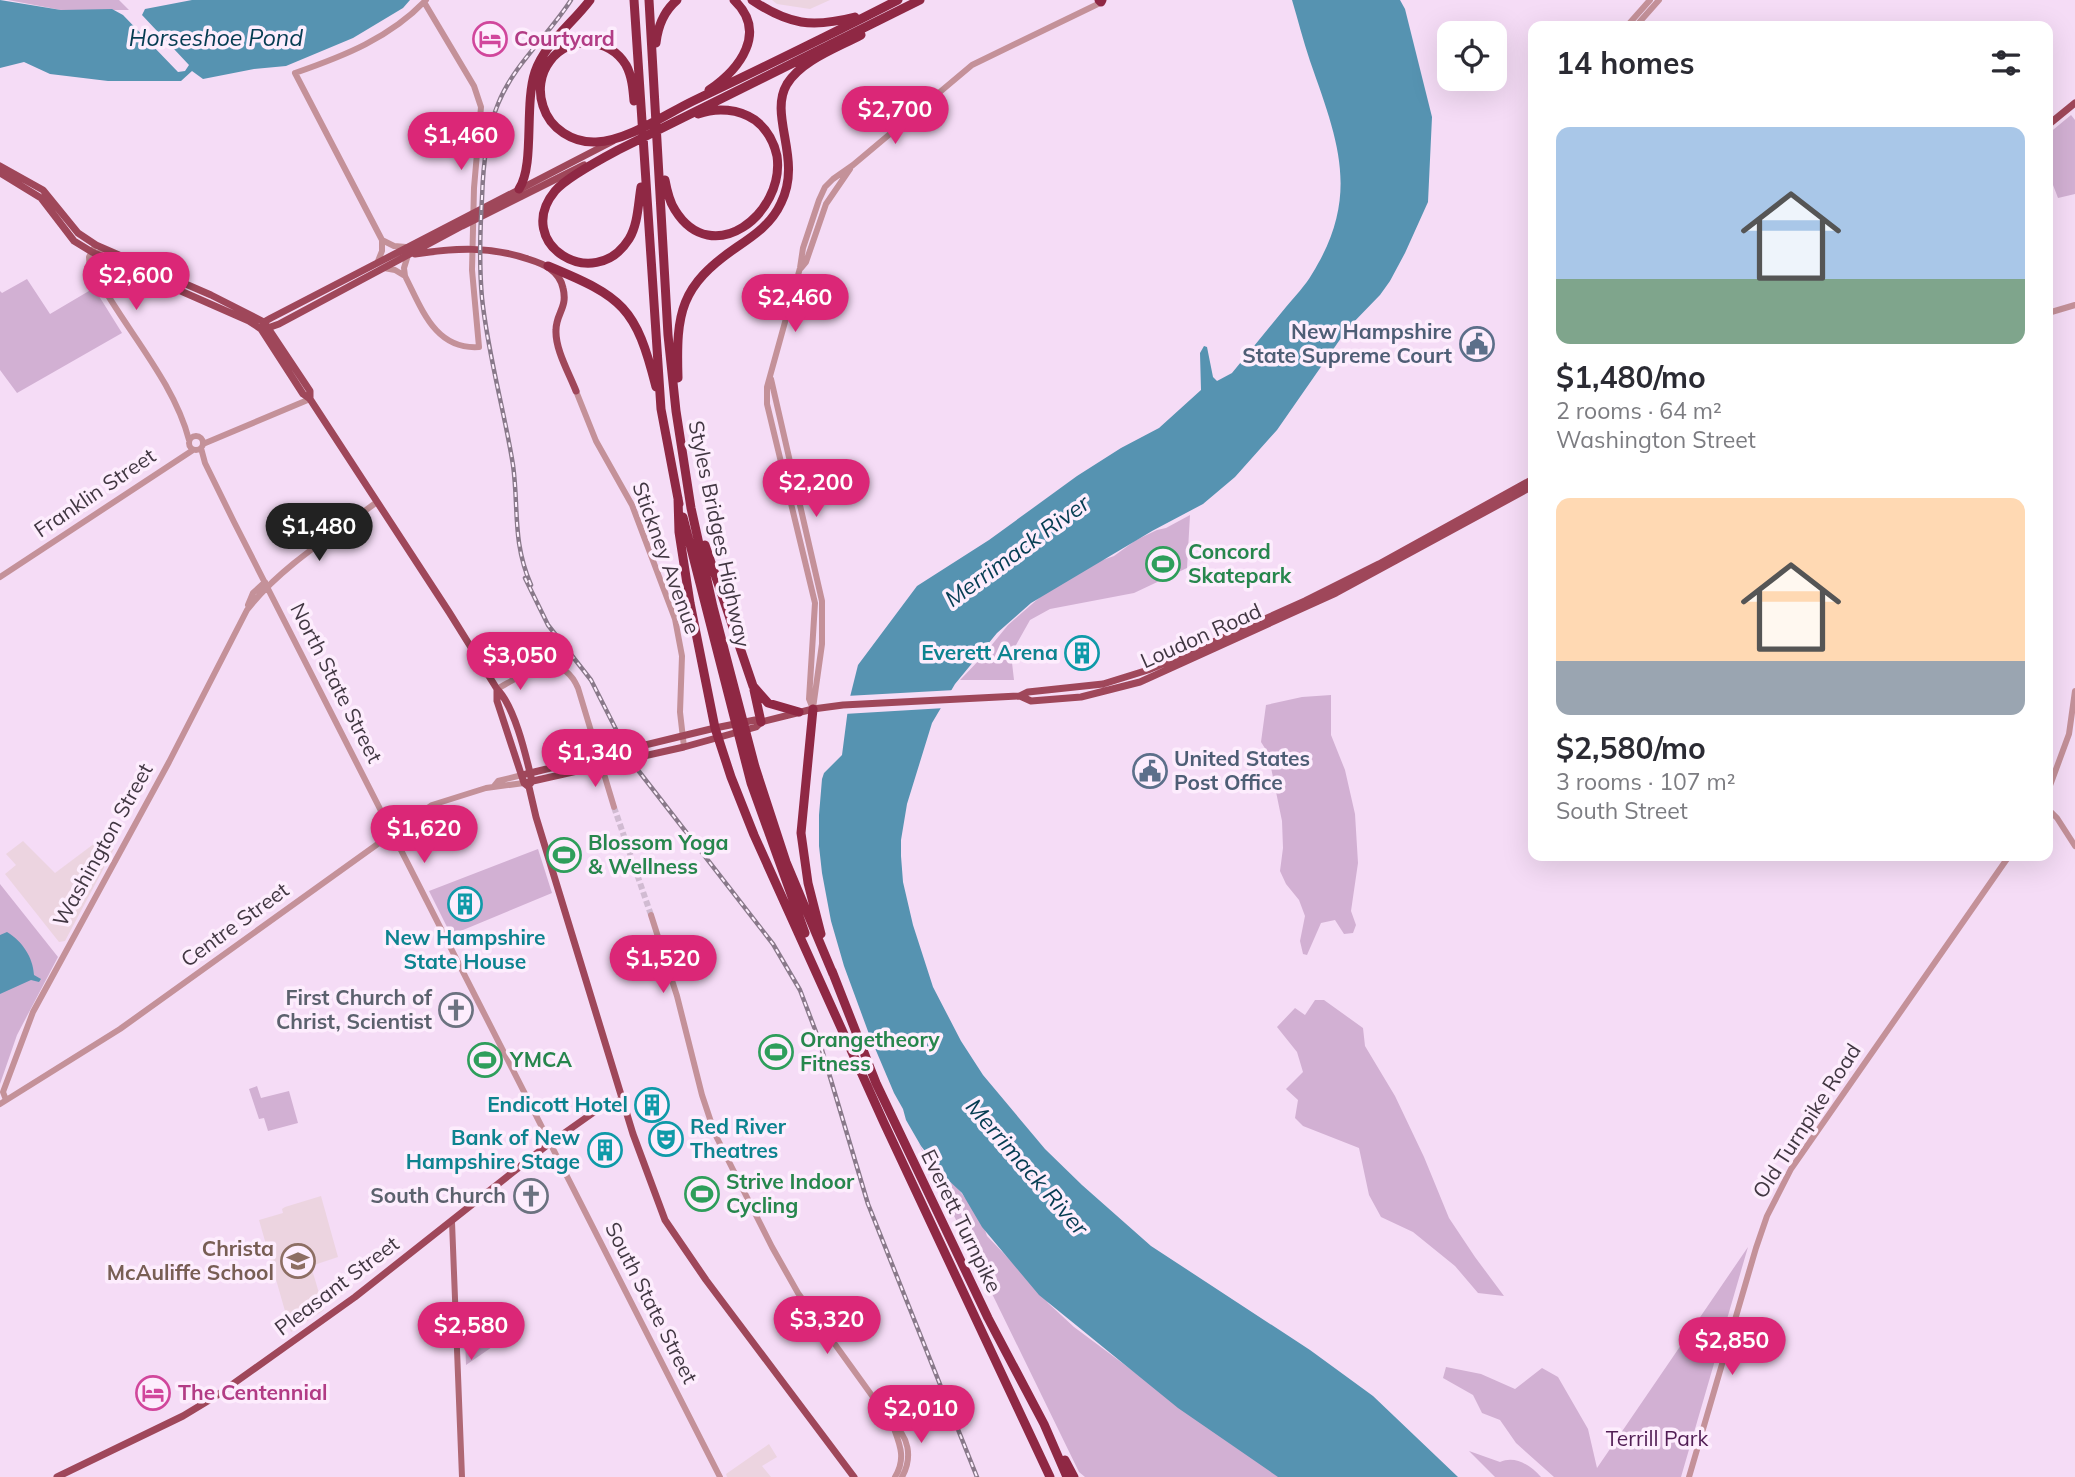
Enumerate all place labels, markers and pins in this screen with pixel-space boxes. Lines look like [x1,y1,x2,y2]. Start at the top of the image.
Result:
hotel icon: Courtyard [471,20,509,58]
place label: Courtyard [514,25,615,51]
pin: $2,700 [838,86,952,146]
pin: $1,460 [404,113,518,172]
pin: $2,600 [79,252,193,312]
pin: $2,460 [738,274,852,334]
place label: New Hampshire State Supreme Court [1242,318,1452,368]
public building icon: New Hampshire State Supreme Court [1458,325,1496,363]
pin: $2,200 [759,460,873,519]
pin: $1,480 [262,504,376,563]
place label: Concord Skatepark [1188,538,1292,588]
sports icon: Concord Skatepark [1144,545,1182,583]
pin: $3,050 [463,632,577,692]
building icon: Everett Arena [1063,634,1101,672]
place label: Everett Arena [921,639,1058,665]
pin: $1,340 [538,730,652,789]
place label: United States Post Office [1174,745,1310,795]
public building icon: United States Post Office [1131,752,1169,790]
pin: $1,620 [367,806,481,865]
place label: Blossom Yoga & Wellness [588,829,729,879]
sports icon: Blossom Yoga & Wellness [545,836,583,874]
building icon: New Hampshire State House [446,885,484,923]
place label: New Hampshire State House [385,924,545,974]
pin: $1,520 [606,936,720,995]
place label: First Church of Christ, Scientist [276,984,433,1034]
church icon: First Church of Christ, Scientist [437,991,475,1029]
place label: Orangetheory Fitness [800,1026,940,1076]
sports icon: Orangetheory Fitness [757,1033,795,1071]
sports icon: YMCA [466,1041,504,1079]
place label: YMCA [509,1046,572,1072]
building icon: Endicott Hotel [633,1086,671,1124]
place label: Endicott Hotel [487,1091,628,1117]
place label: Red River Theatres [690,1113,787,1163]
theatre icon: Red River Theatres [647,1120,685,1158]
place label: Bank of New Hampshire Stage [406,1124,580,1174]
building icon: Bank of New Hampshire Stage [586,1131,624,1169]
place label: Strive Indoor Cycling [726,1168,855,1218]
sports icon: Strive Indoor Cycling [683,1175,721,1213]
church icon: South Church [512,1177,550,1215]
place label: South Church [370,1182,506,1208]
place label: Christa McAuliffe School [107,1235,274,1285]
school or university icon: Christa McAuliffe School [279,1242,317,1280]
pin: $3,320 [770,1296,884,1356]
pin: $2,580 [414,1302,528,1362]
pin: $2,850 [1675,1318,1789,1377]
hotel icon: The Centennial [134,1374,172,1412]
place label: The Centennial [178,1379,327,1405]
pin: $2,010 [864,1386,978,1445]

